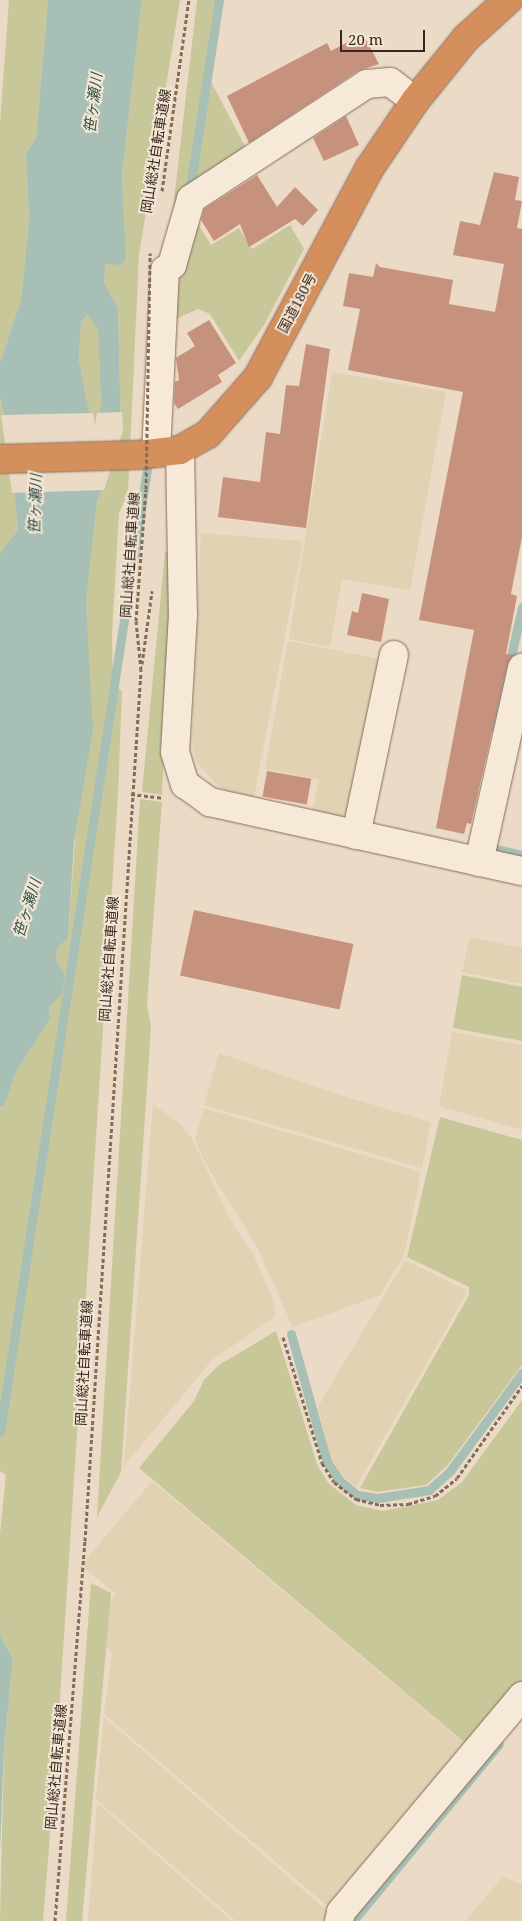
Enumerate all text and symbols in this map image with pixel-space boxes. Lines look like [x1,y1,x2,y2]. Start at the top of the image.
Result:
scale bar [342,20,427,52]
text: 20 m [348,29,383,49]
water label: 笹ヶ瀬川 [80,72,106,134]
street label: 岡山総社自転車道線 [138,87,174,215]
street label: 国道180号 [274,270,320,336]
water label: 笹ヶ瀬川 [25,474,45,534]
street label: 岡山総社自転車道線 [117,492,143,618]
water label: 笹ヶ瀬川 [10,877,44,939]
street label: 岡山総社自転車道線 [96,896,122,1022]
street label: 岡山総社自転車道線 [72,1300,96,1426]
street label: 岡山総社自転車道線 [42,1704,70,1830]

